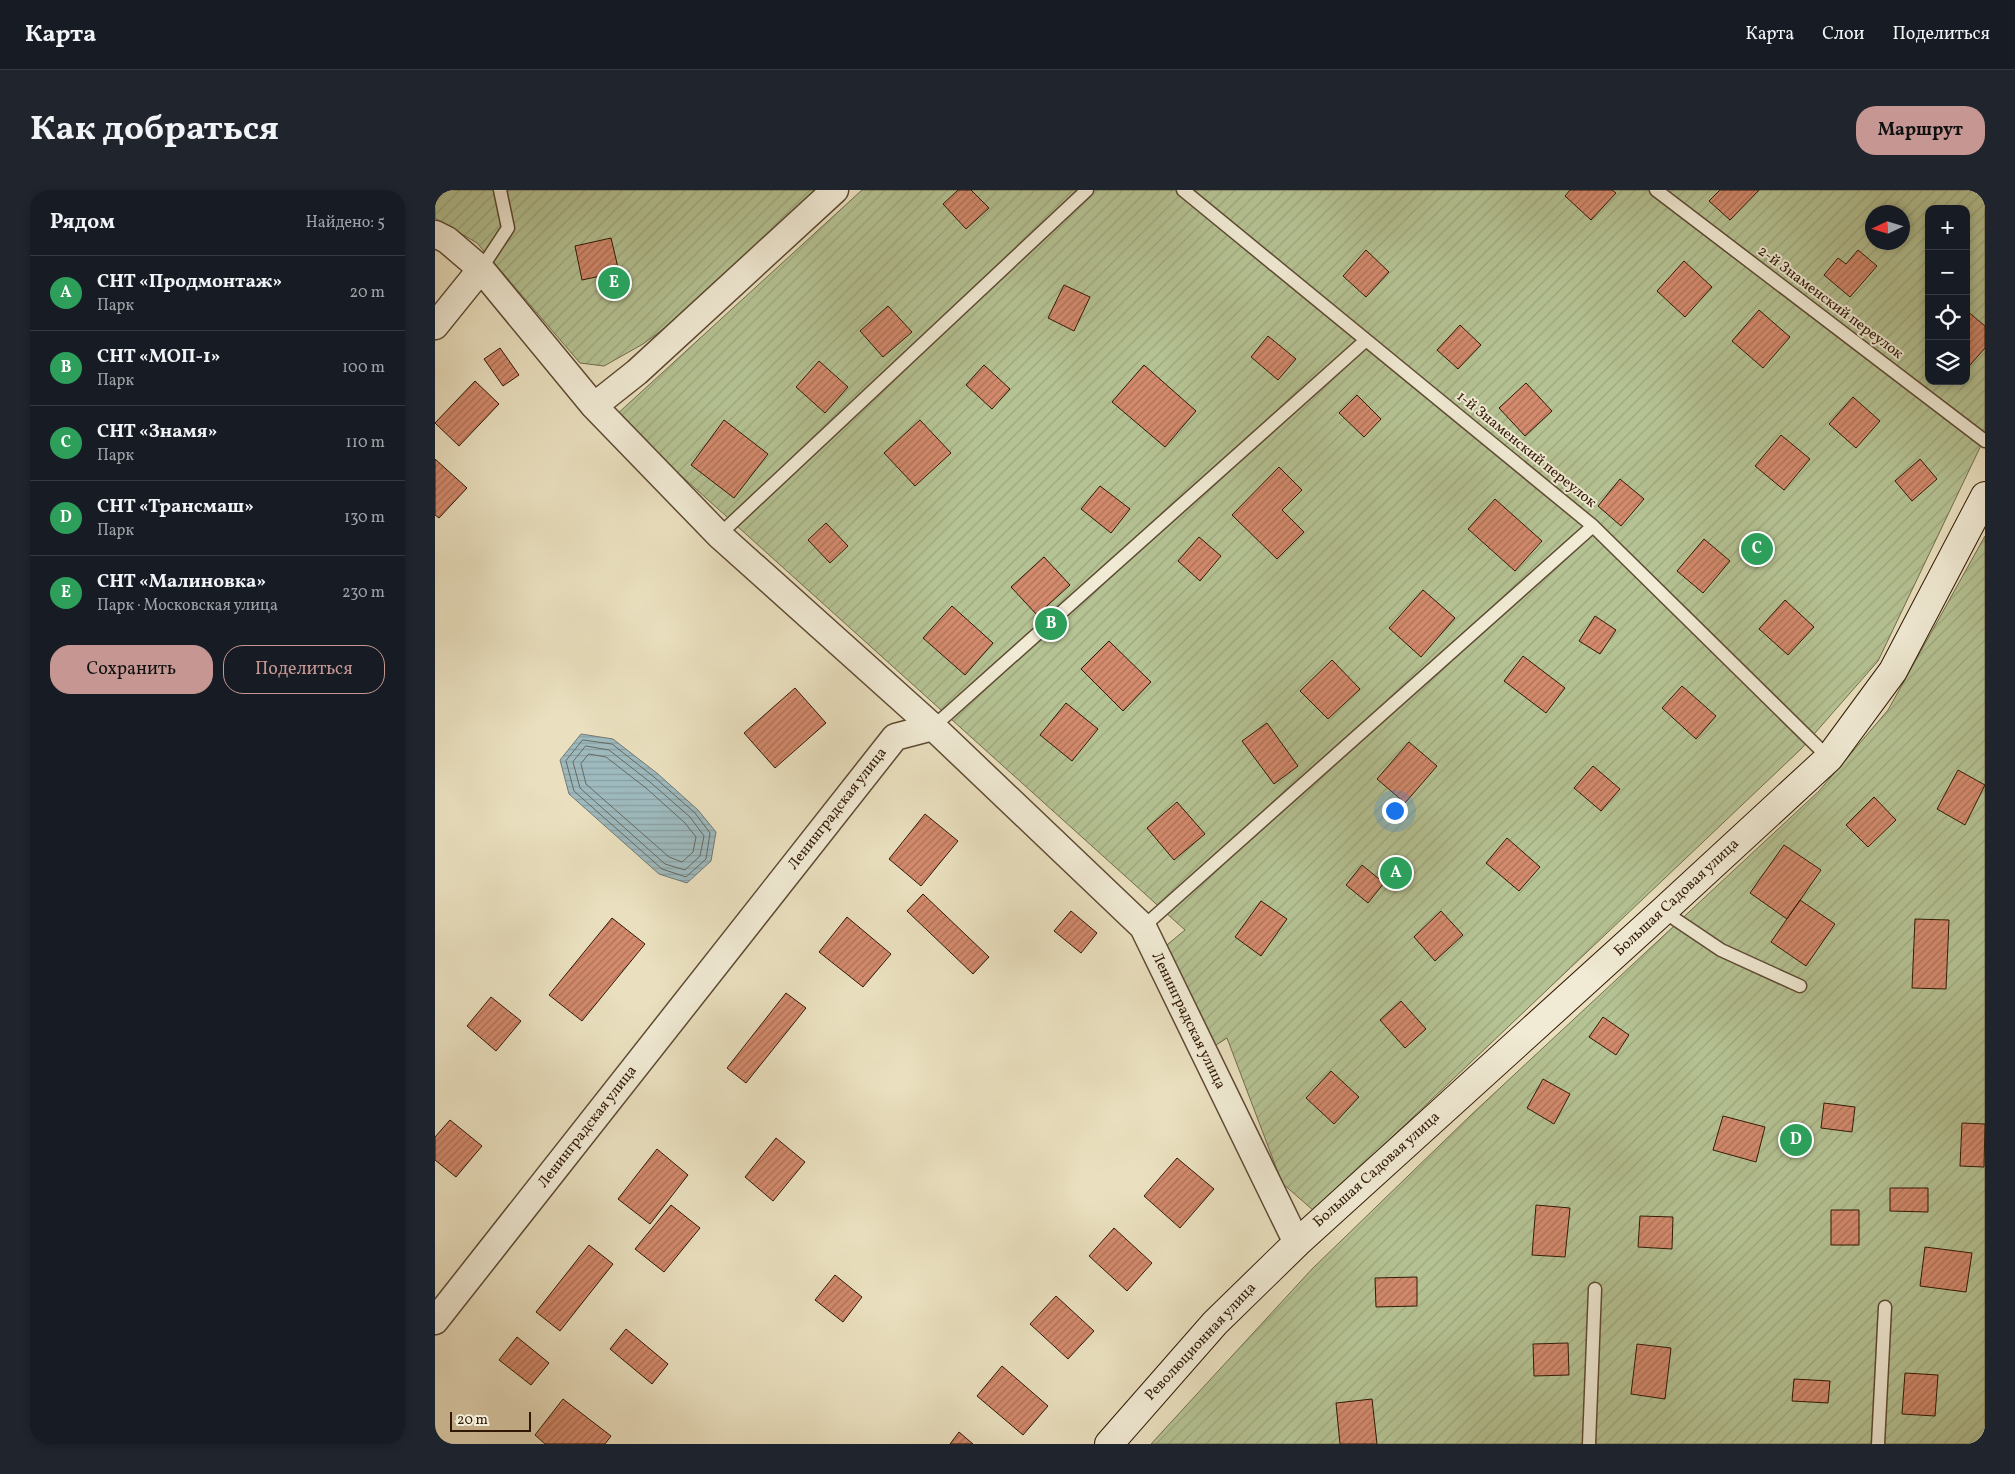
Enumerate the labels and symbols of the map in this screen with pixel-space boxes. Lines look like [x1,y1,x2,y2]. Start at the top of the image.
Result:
north arrow [1865,205,1910,250]
street label: 2-й Знаменский переулок [1753,241,1907,365]
pin: E [598,264,630,302]
street label: 1-й Знаменский переулок [1452,387,1600,513]
pin: C [1741,530,1773,568]
pin: B [1035,605,1067,643]
street label: Ленинградская улица [784,743,892,875]
your location [1382,798,1408,824]
street label: Большая Садовая улица [1610,834,1744,962]
pin: A [1380,854,1412,892]
street label: Ленинградская улица [1146,949,1230,1093]
street label: Ленинградская улица [534,1061,642,1193]
street label: Большая Садовая улица [1309,1107,1445,1233]
pin: D [1780,1121,1812,1159]
street label: Революционная улица [1140,1278,1262,1406]
scale bar [450,1409,531,1432]

